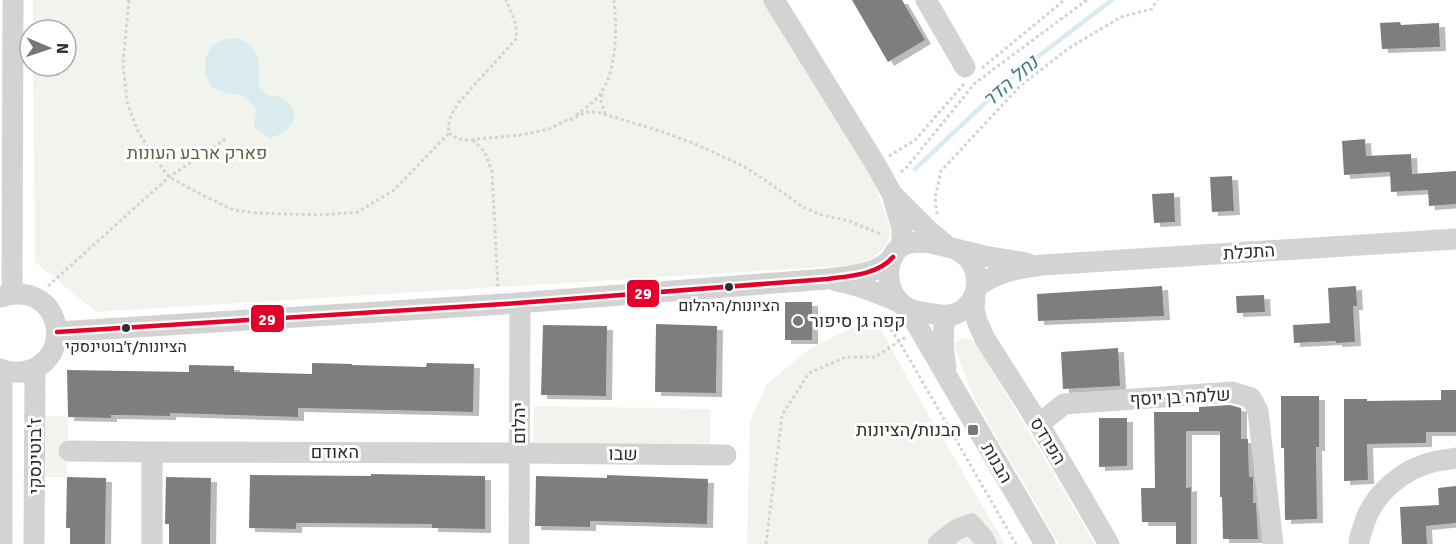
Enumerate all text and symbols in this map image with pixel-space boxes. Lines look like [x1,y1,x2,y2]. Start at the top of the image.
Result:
north arrow [18,18,78,78]
text: N [52,43,72,54]
water label: נחל הדר [977,49,1045,112]
park label: פארק ארבע העונות [127,142,267,164]
street label: התכלת [1222,239,1276,265]
line badge: 29 [626,279,660,308]
marker: הציונות/היהלום [723,281,735,293]
text: 29 [634,284,652,304]
place label: הציונות/היהלום [678,296,780,316]
line badge: 29 [250,304,285,333]
text: 29 [258,310,276,330]
place label: קפה גן סיפור [810,310,905,332]
marker: קפה גן סיפור [791,314,805,328]
marker: הציונות/ז׳בוטינסקי [120,322,132,334]
place label: הציונות/ז׳בוטינסקי [65,337,187,357]
street label: שלמה בן יוסף [1129,383,1231,411]
street label: יהלום [508,402,530,444]
street label: הפרדס [1025,413,1071,469]
street label: ז'בוטינסקי [24,418,46,494]
place label: הבנות/הציונות [856,419,961,441]
marker: הבנות/הציונות [966,423,980,437]
street label: הבנות [977,439,1017,487]
street label: האודם [311,441,359,463]
street label: שבו [608,443,638,465]

